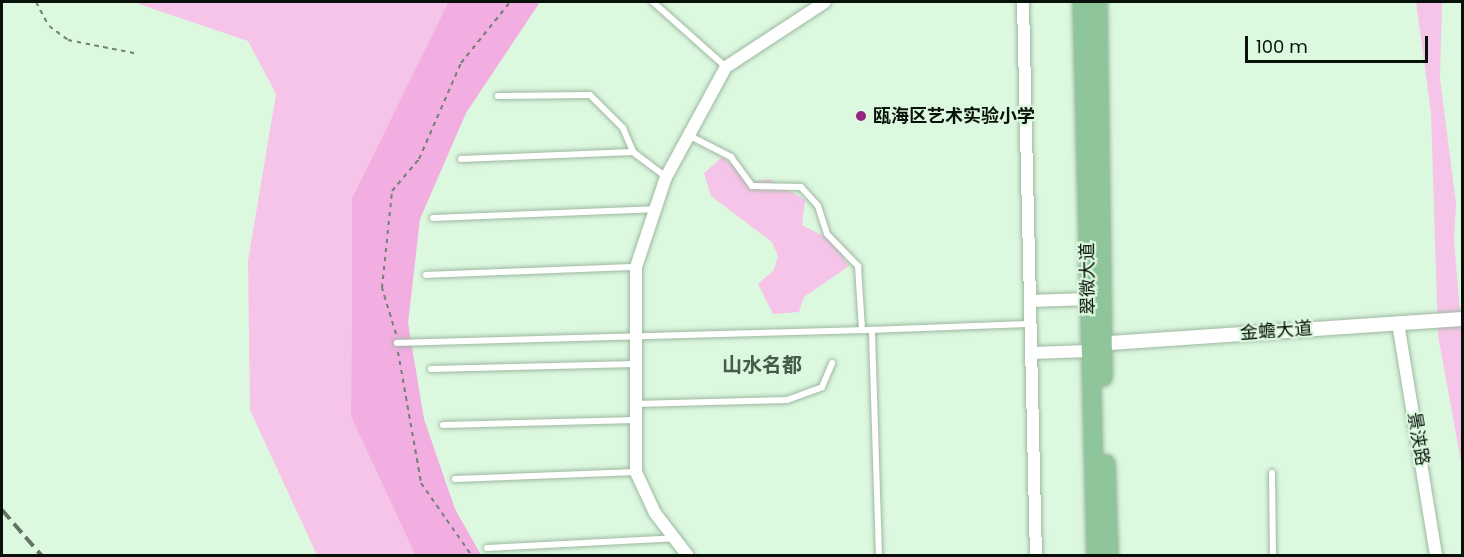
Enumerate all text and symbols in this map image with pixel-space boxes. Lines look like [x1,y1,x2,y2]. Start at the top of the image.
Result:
scale bar [1248,24,1431,62]
text: 100 m [1256,34,1308,59]
place label: 瓯海区艺术实验小学 [873,105,1035,127]
marker: 瓯海区艺术实验小学 [854,109,868,123]
street label: 翠微大道 [1077,243,1099,315]
street label: 金蟾大道 [1239,318,1313,344]
district label: 山水名都 [722,353,802,377]
street label: 景浃路 [1403,411,1433,467]

